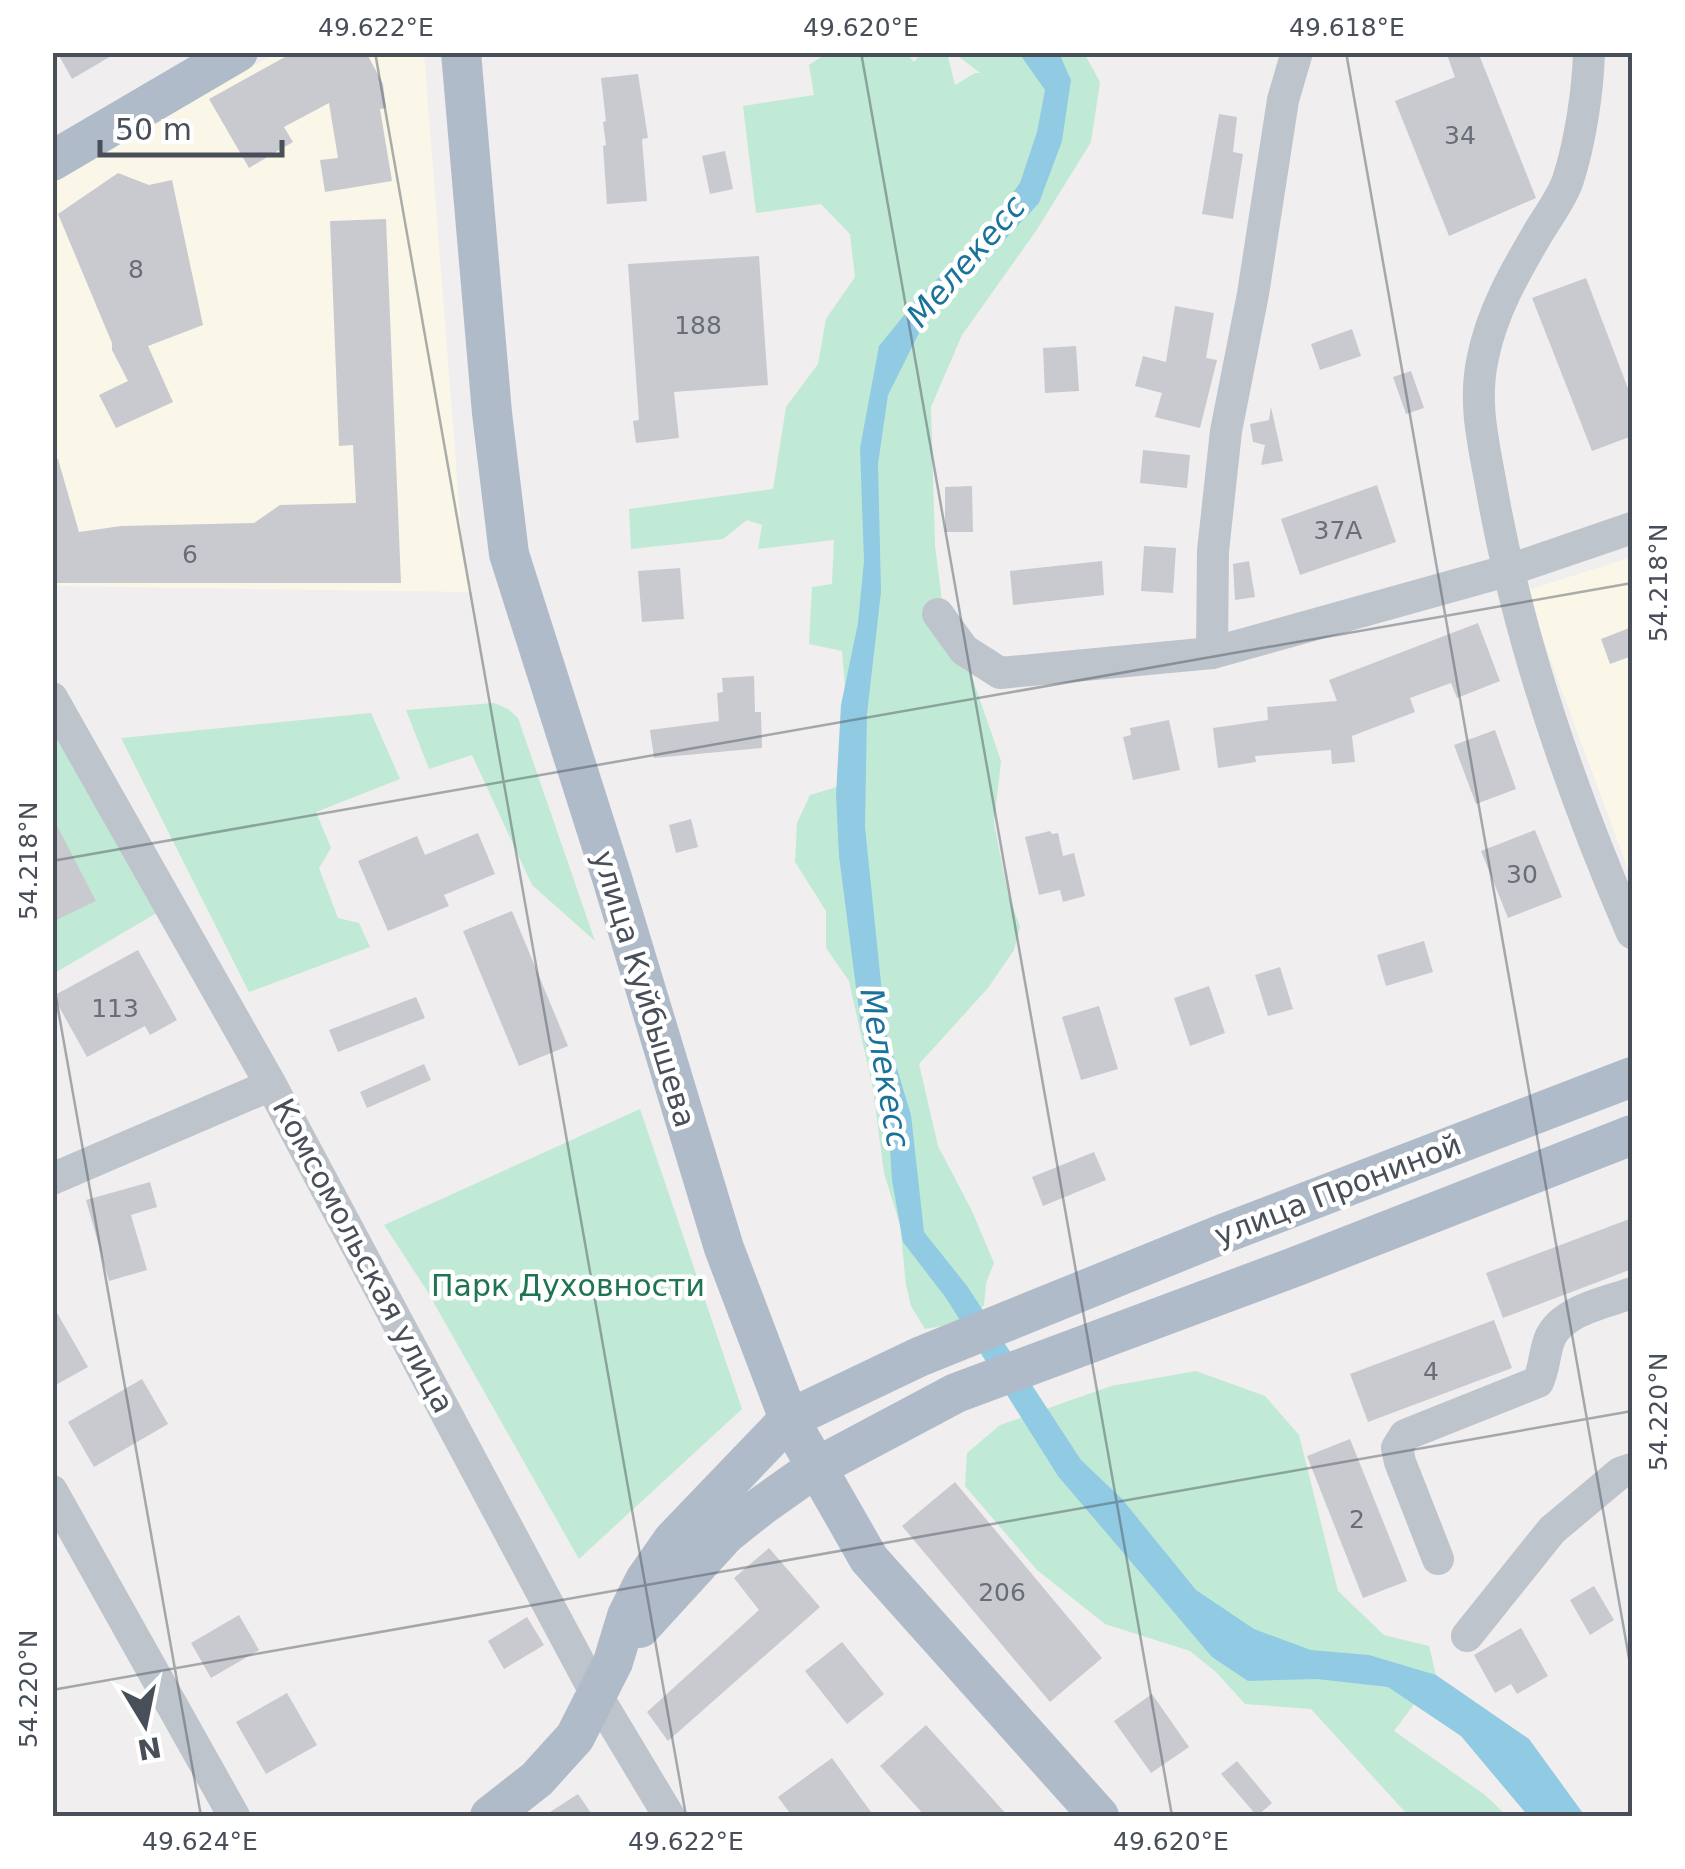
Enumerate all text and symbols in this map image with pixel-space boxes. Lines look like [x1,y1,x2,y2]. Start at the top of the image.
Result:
text: 49.622°E [318,13,434,42]
text: 49.620°E [803,13,919,42]
text: 49.618°E [1289,13,1405,42]
scale bar [100,95,282,157]
text: 50 m [115,112,192,147]
house number: 34 [1444,121,1476,150]
water label: Мелекесс [899,187,1034,334]
house number: 8 [128,255,144,284]
house number: 188 [674,311,722,340]
house number: 37А [1314,516,1362,545]
text: 54.218°N [1644,524,1673,642]
house number: 6 [182,540,198,569]
text: 54.218°N [14,802,43,920]
street label: улица Куйбышева [586,846,703,1131]
house number: 30 [1506,860,1538,889]
water label: Мелекесс [852,985,918,1151]
house number: 113 [91,994,139,1023]
street label: Комсомольская улица [266,1093,461,1419]
street label: улица Прониной [1210,1126,1466,1253]
park label: Парк Духовности [431,1268,705,1303]
text: 54.220°N [1644,1353,1673,1471]
house number: 4 [1423,1357,1439,1386]
house number: 2 [1349,1505,1365,1534]
house number: 206 [978,1578,1026,1607]
text: 54.220°N [14,1630,43,1748]
north arrow [95,1674,195,1774]
text: N [135,1730,164,1766]
text: 49.624°E [142,1827,258,1856]
text: 49.622°E [628,1827,744,1856]
text: 49.620°E [1113,1827,1229,1856]

